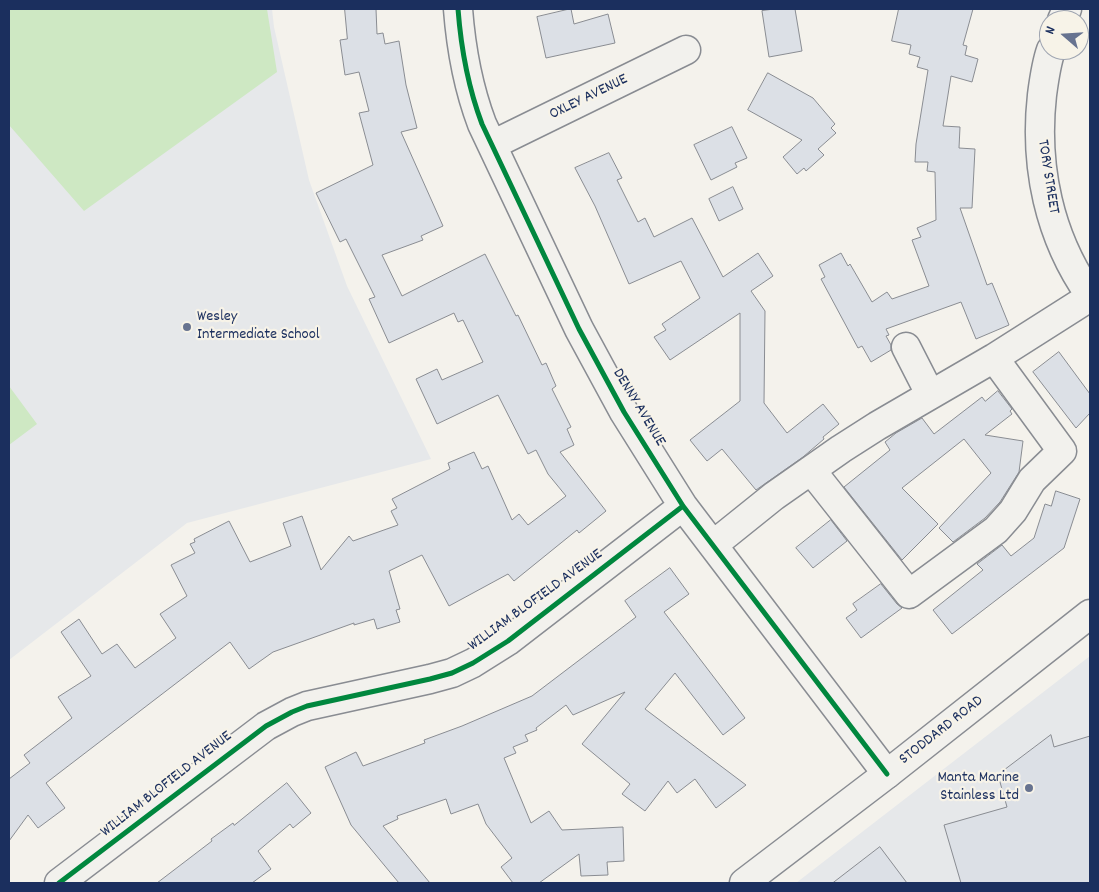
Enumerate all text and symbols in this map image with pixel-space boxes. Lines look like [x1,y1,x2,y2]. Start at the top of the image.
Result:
north arrow [1039,10,1089,60]
text: N [1040,24,1061,37]
street label: OXLEY AVENUE [547,71,631,125]
street label: TORY STREET [1032,138,1062,216]
place label: Wesley Intermediate School [197,308,320,346]
marker: Wesley Intermediate School [181,321,193,333]
street label: DENNY AVENUE [607,366,669,450]
street label: WILLIAM BLOFIELD AVENUE [465,546,607,656]
street label: STODDARD ROAD [896,692,988,770]
street label: WILLIAM BLOFIELD AVENUE [97,728,237,842]
place label: Manta Marine Stainless Ltd [937,769,1019,807]
marker: Manta Marine Stainless Ltd [1023,782,1035,794]

